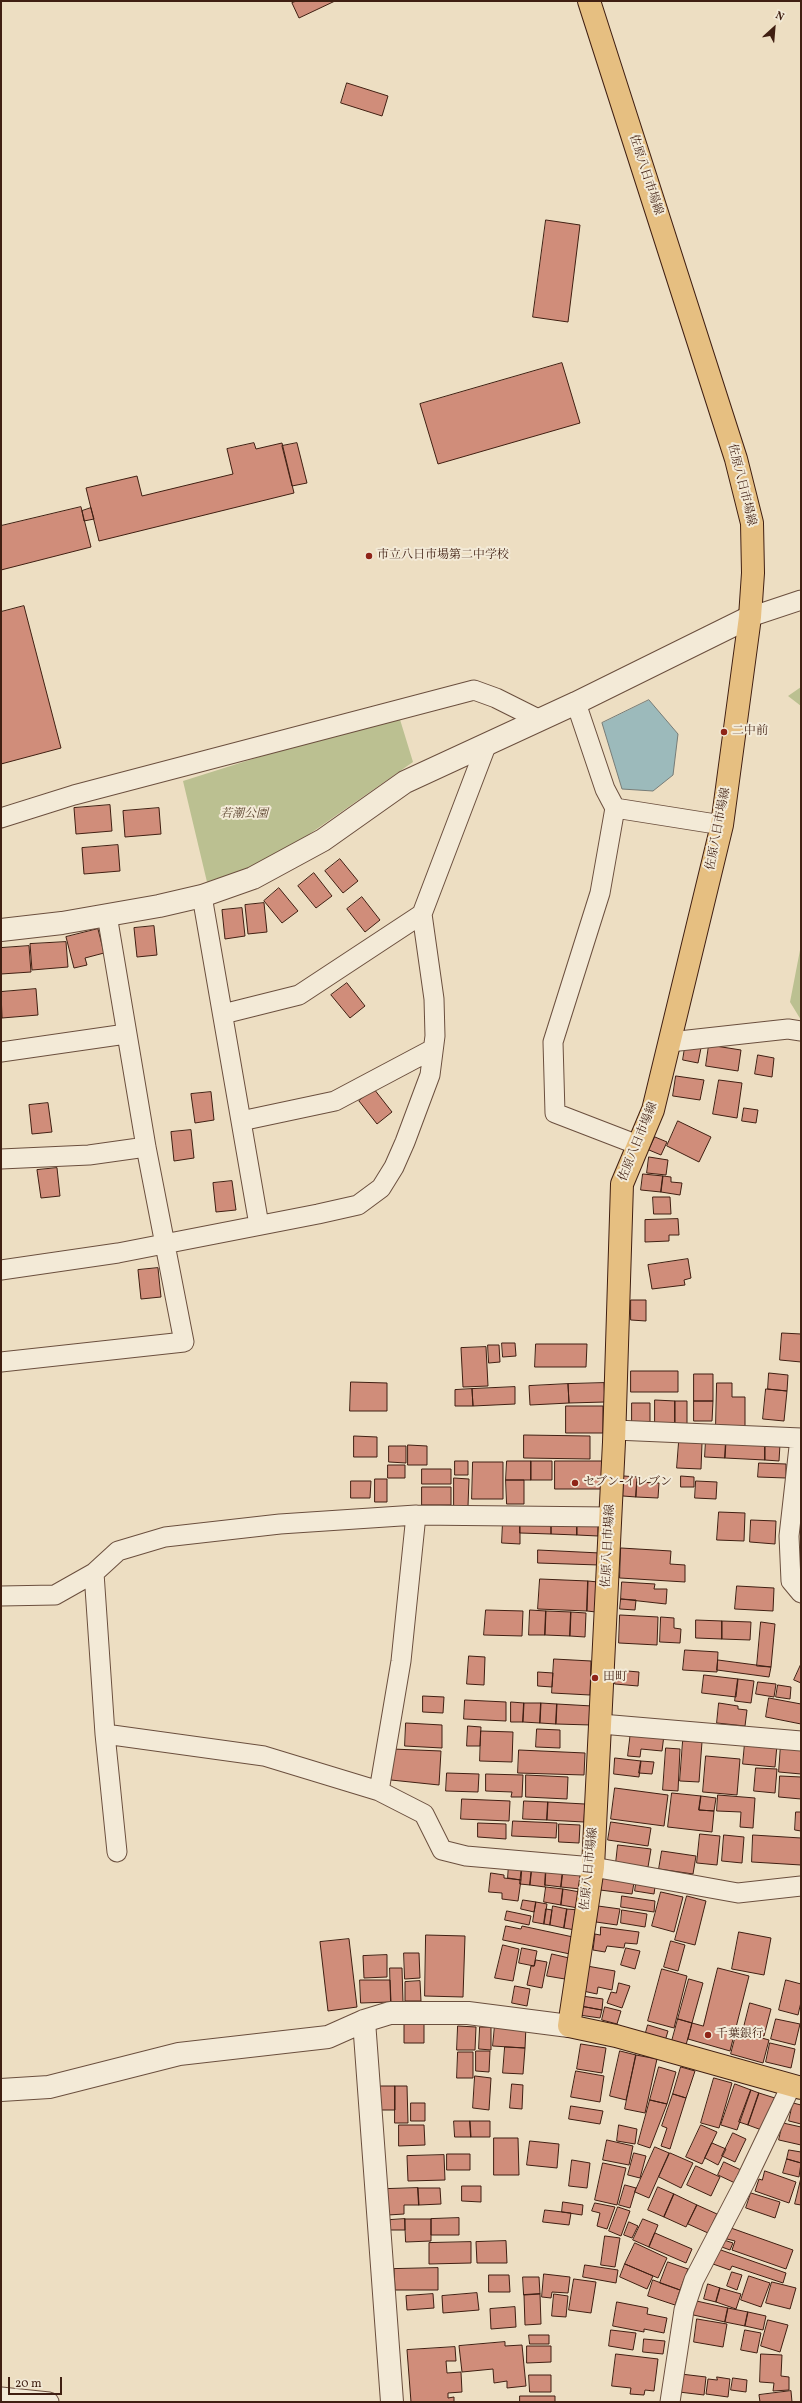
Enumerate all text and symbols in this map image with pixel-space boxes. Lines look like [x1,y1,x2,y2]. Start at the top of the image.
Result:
north arrow [754,8,794,48]
text: N [773,8,786,25]
street label: 佐原八日市場線 [625,133,665,217]
street label: 佐原八日市場線 [724,443,758,527]
place label: 市立八日市場第二中学校 [377,549,509,563]
marker: 市立八日市場第二中学校 [364,551,374,561]
place label: 二中前 [732,725,768,739]
marker: 二中前 [719,727,729,737]
street label: 佐原八日市場線 [704,786,734,872]
park label: 若潮公園 [220,808,268,822]
street label: 佐原八日市場線 [617,1100,661,1184]
place label: セブン-イレブン [583,1476,672,1490]
marker: セブン-イレブン [570,1478,580,1488]
street label: 佐原八日市場線 [600,1504,618,1588]
place label: 田町 [603,1671,627,1685]
marker: 田町 [590,1673,600,1683]
street label: 佐原八日市場線 [578,1826,602,1912]
place label: 千葉銀行 [716,2028,764,2042]
marker: 千葉銀行 [703,2030,713,2040]
scale bar [10,2369,64,2395]
text: 20 m [15,2376,42,2392]

